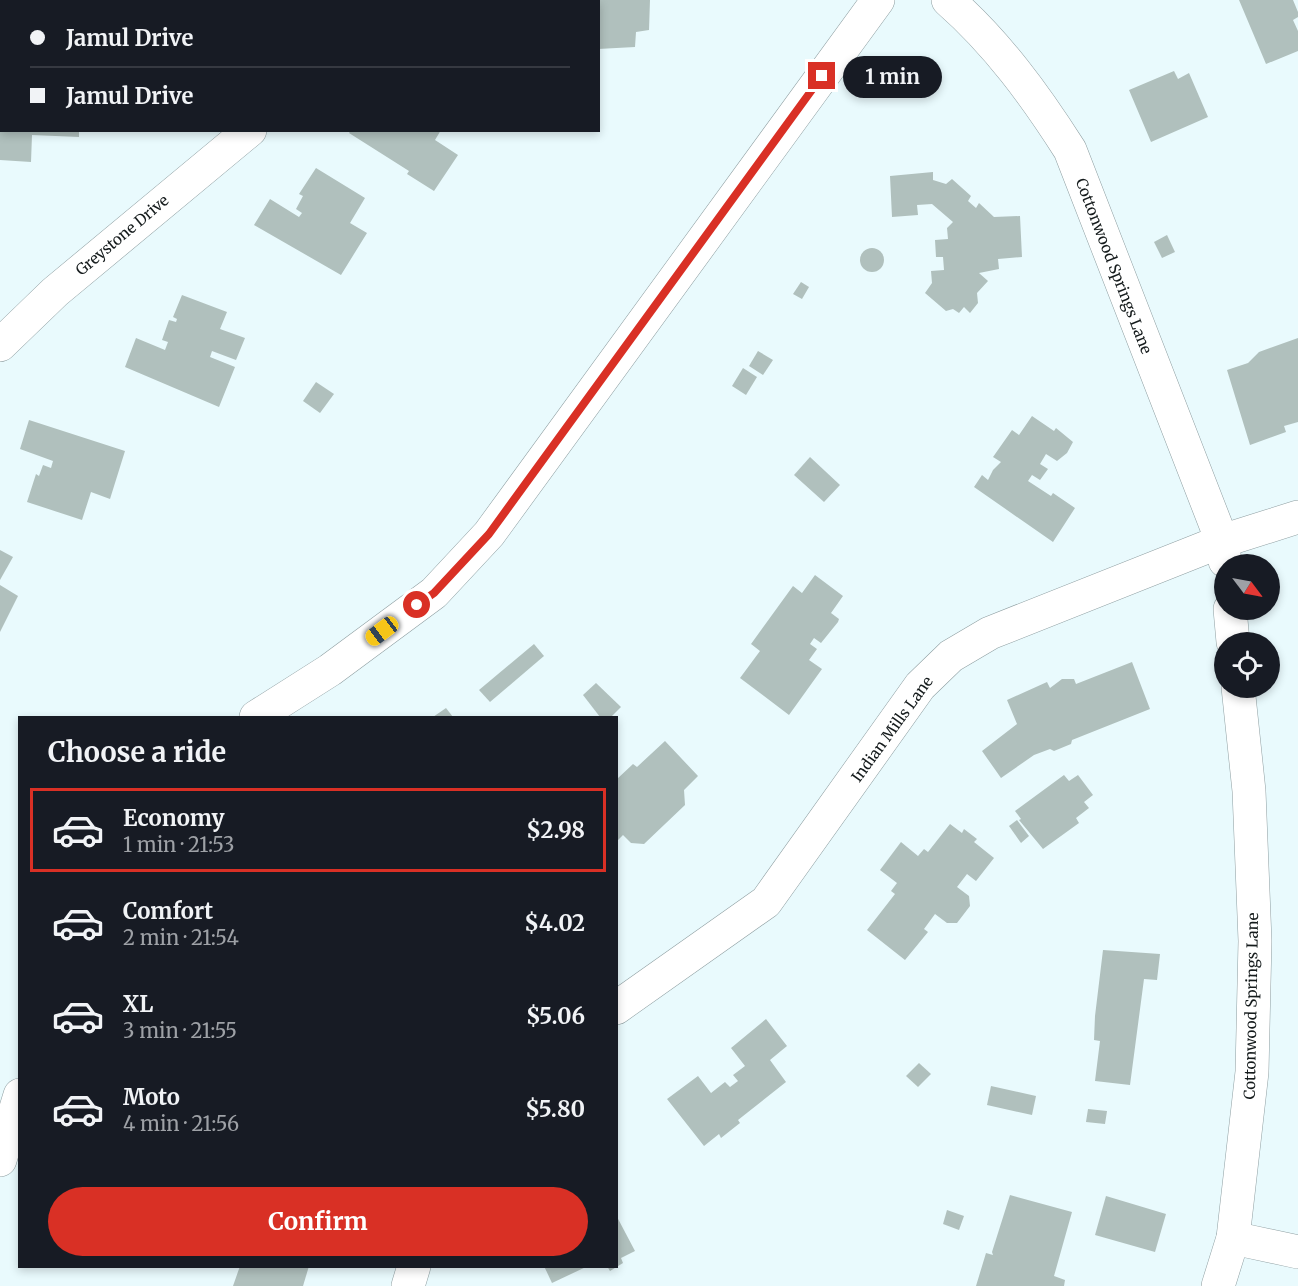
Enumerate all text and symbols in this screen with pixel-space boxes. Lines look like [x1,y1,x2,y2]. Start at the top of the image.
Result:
text: Jamul Drive [66,24,193,52]
callout: 1 min [843,55,942,97]
route end [808,62,835,89]
text: 1 min [865,64,920,89]
text: Jamul Drive [66,82,193,110]
street label: Cottonwood Springs Lane [1072,175,1156,357]
street label: Greystone Drive [72,191,172,279]
north arrow [1214,554,1280,620]
map controls [1214,554,1280,698]
route start [403,591,430,618]
car [362,613,402,649]
button: locate [1214,632,1280,698]
street label: Indian Mills Lane [847,672,937,786]
text: Choose a ride [48,735,226,769]
icon: car [51,803,105,857]
text: Economy [123,804,224,832]
text: $2.98 [526,816,585,844]
text: 1 min · 21:53 [123,832,235,857]
icon: car [51,896,105,950]
text: Comfort [123,897,213,925]
text: $4.02 [524,909,585,937]
street label: Cottonwood Springs Lane [1240,912,1262,1099]
text: 2 min · 21:54 [123,925,239,950]
icon: car [51,989,105,1043]
text: XL [123,990,153,1018]
text: $5.06 [526,1002,585,1030]
text: 3 min · 21:55 [123,1018,237,1043]
icon: car [51,1082,105,1136]
text: Moto [123,1083,180,1111]
text: $5.80 [525,1095,585,1123]
text: 4 min · 21:56 [123,1111,239,1136]
button: Confirm [48,1187,588,1256]

